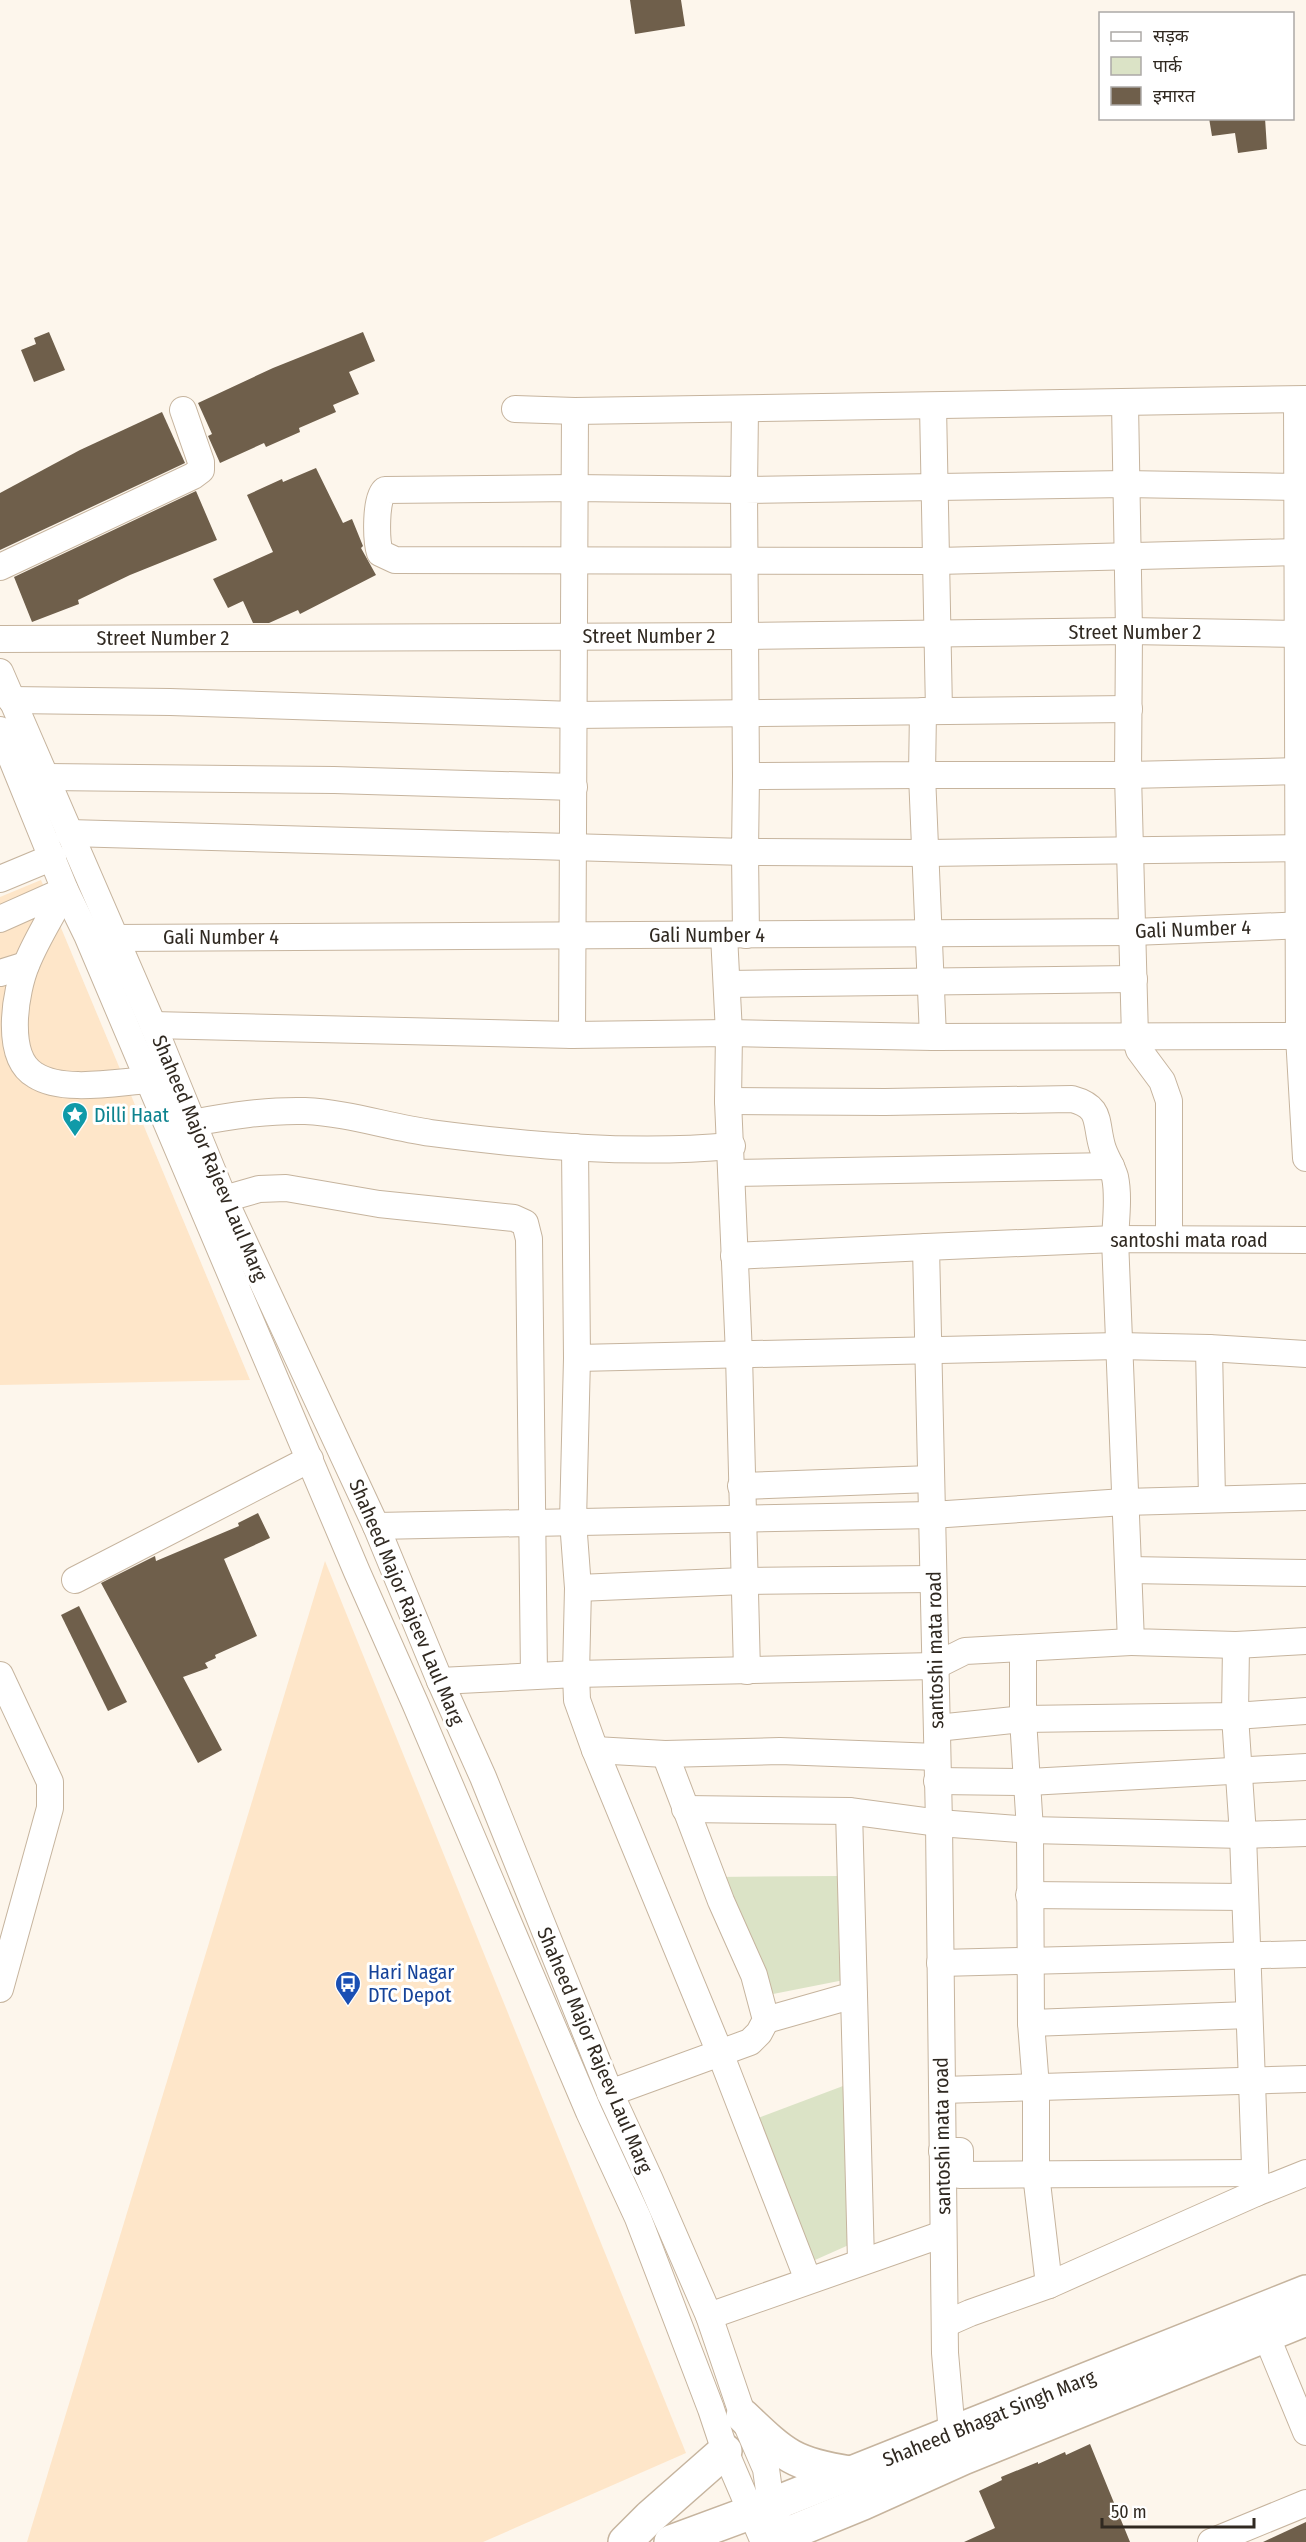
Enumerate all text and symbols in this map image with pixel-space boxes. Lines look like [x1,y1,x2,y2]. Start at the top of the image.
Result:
legend [1099,12,1294,120]
text: सड़क [1153,25,1190,47]
text: पार्क [1153,55,1183,77]
text: इमारत [1153,85,1196,107]
street label: Street Number 2 [1069,620,1202,644]
street label: Street Number 2 [583,624,716,648]
street label: Street Number 2 [97,626,230,650]
street label: Gali Number 4 [1135,915,1252,943]
street label: Gali Number 4 [649,923,765,947]
street label: Gali Number 4 [163,925,279,949]
street label: Shaheed Major Rajeev Laul Marg [147,1031,273,1285]
place icon: Dilli Haat [60,1100,90,1138]
place label: Dilli Haat [94,1103,170,1127]
street label: santoshi mata road [1110,1228,1268,1252]
street label: Shaheed Major Rajeev Laul Marg [344,1475,470,1729]
street label: santoshi mata road [922,1571,948,1729]
street label: Shaheed Major Rajeev Laul Marg [532,1923,658,2177]
place label: Hari Nagar DTC Depot [368,1960,454,2007]
bus stop icon: Hari Nagar DTC Depot [333,1969,363,2007]
street label: santoshi mata road [929,2057,955,2215]
street label: Shaheed Bhagat Singh Marg [879,2364,1099,2472]
scale bar [1102,2491,1254,2529]
text: 50 m [1111,2501,1147,2523]

